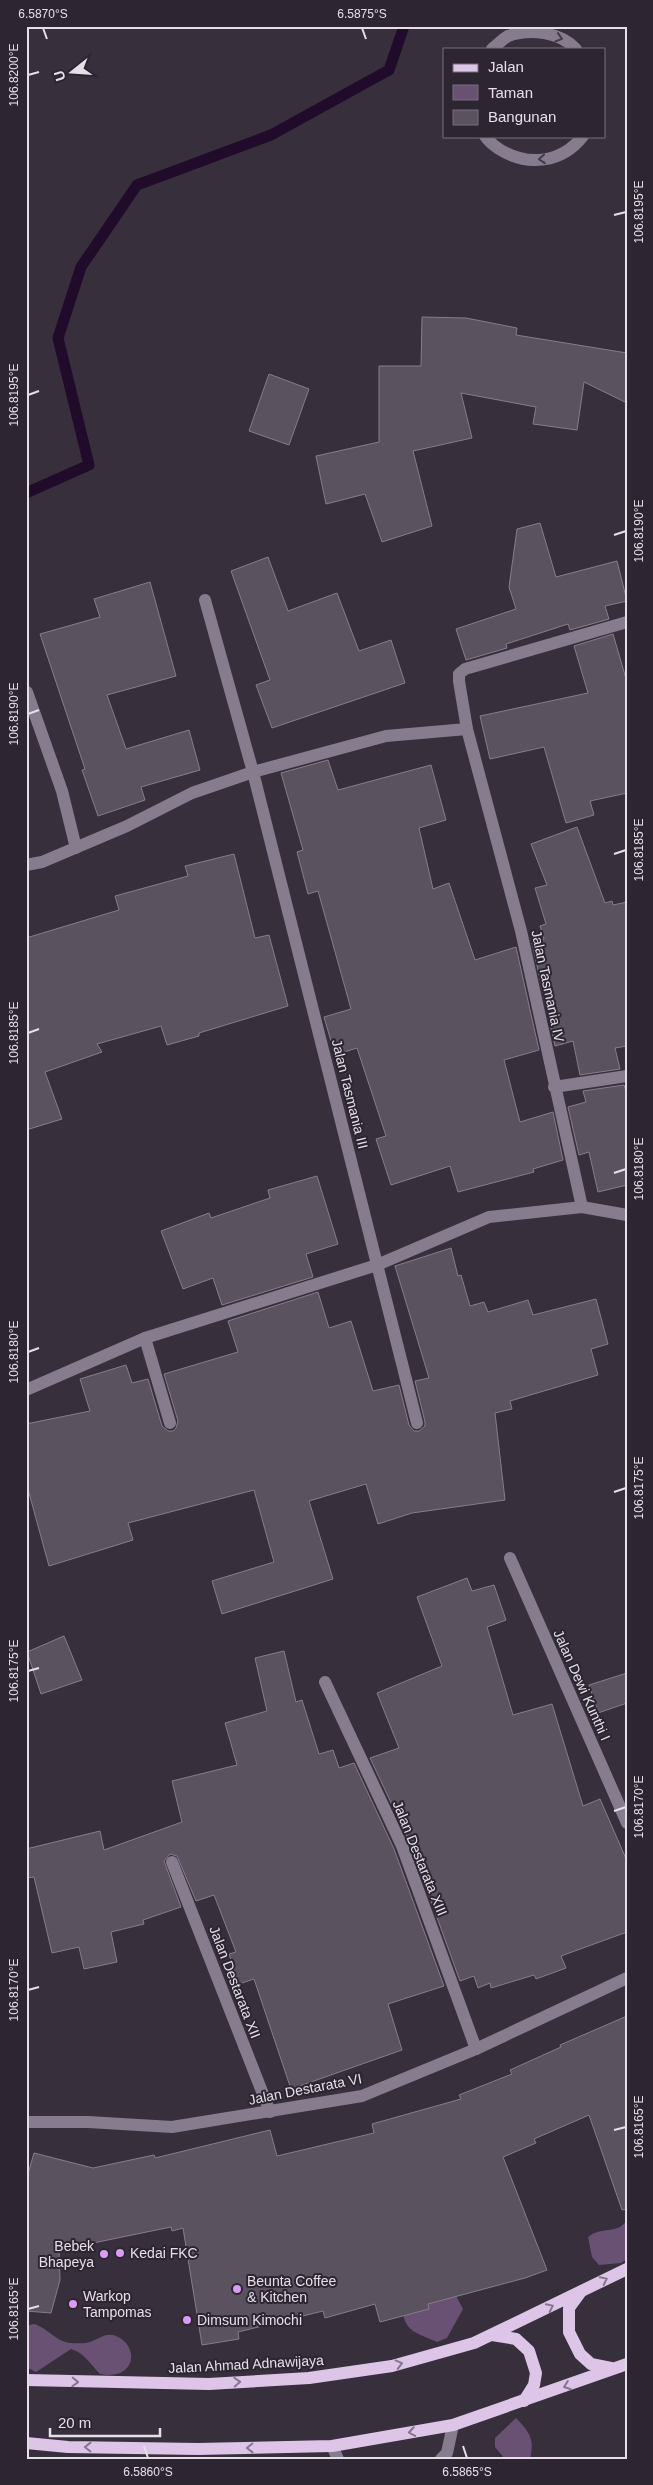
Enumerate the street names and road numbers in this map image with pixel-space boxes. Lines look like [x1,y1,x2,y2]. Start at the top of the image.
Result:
street label: Jalan Tasmania IV [528,929,568,1044]
street label: Jalan Tasmania III [329,1037,371,1151]
street label: Jalan Dewi Kunthi I [550,1627,614,1743]
street label: Jalan Destarata XIII [390,1798,450,1918]
street label: Jalan Destarata XII [206,1924,264,2040]
street label: Jalan Destarata VI [247,2070,363,2108]
street label: Jalan Ahmad Adnawijaya [168,2352,324,2376]

